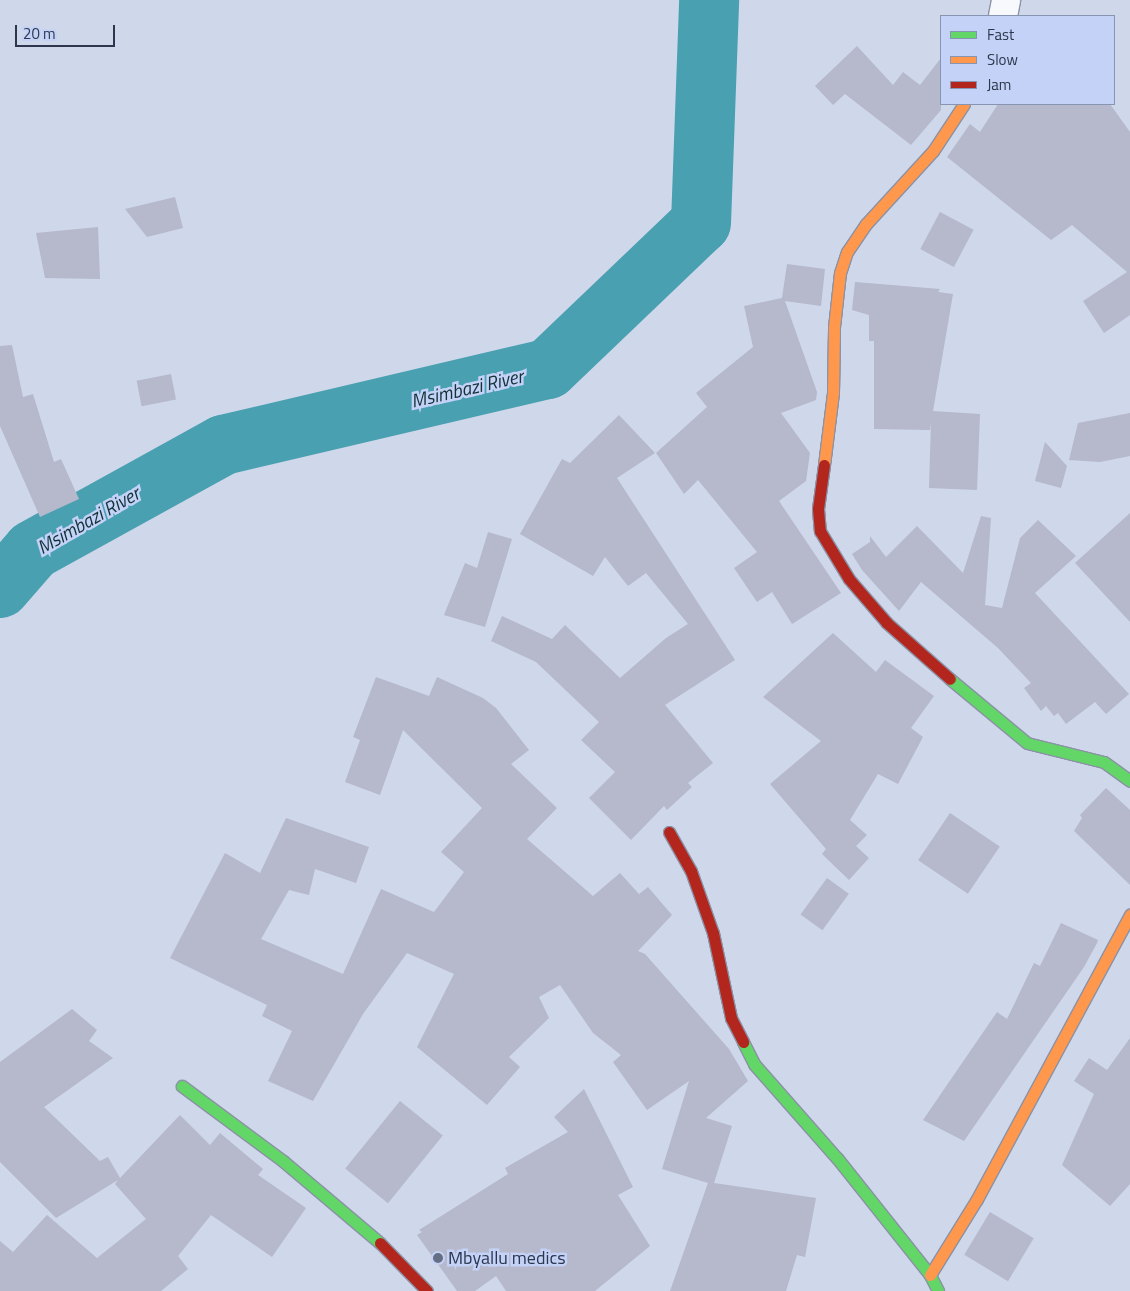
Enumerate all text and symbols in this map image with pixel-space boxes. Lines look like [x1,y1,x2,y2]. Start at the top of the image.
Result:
scale bar [18,15,118,47]
legend [940,15,1115,105]
text: 20 m [23,22,56,45]
text: Fast [987,23,1014,46]
text: Slow [987,48,1018,71]
text: Jam [987,73,1011,96]
water label: Msimbazi River [409,364,525,412]
water label: Msimbazi River [33,482,143,558]
place label: Mbyallu medics [448,1247,566,1269]
marker: Mbyallu medics [432,1252,444,1264]

